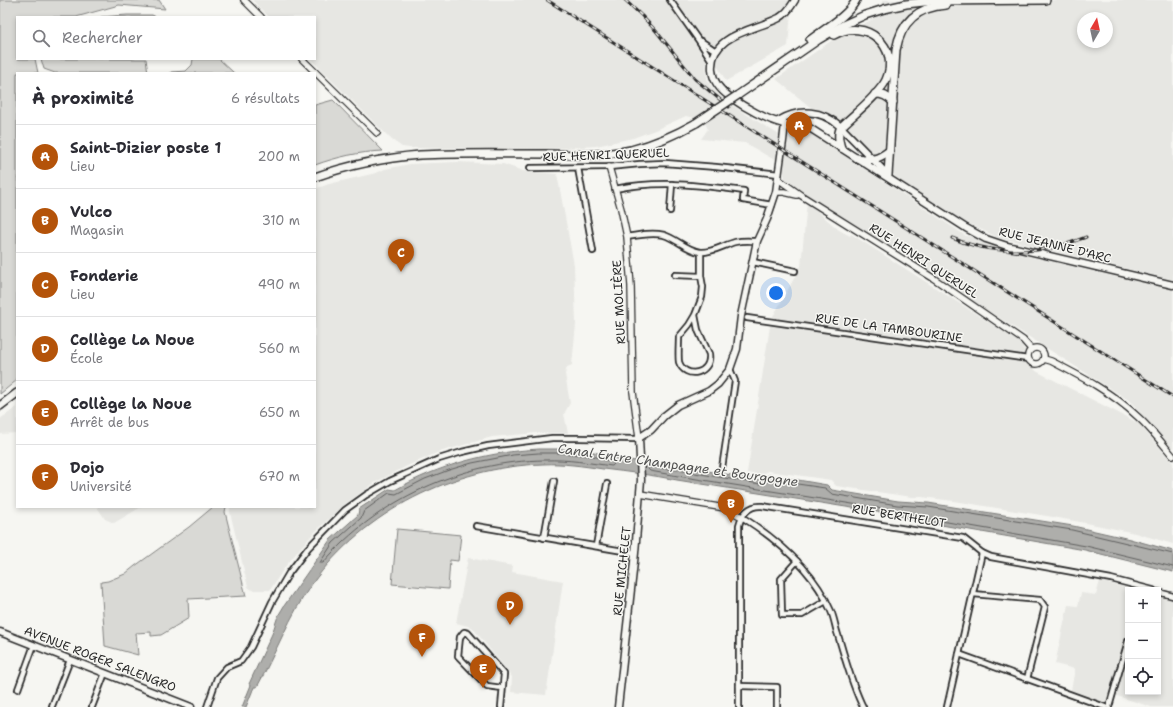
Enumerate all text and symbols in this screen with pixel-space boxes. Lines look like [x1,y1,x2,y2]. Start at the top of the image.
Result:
north arrow [1077,12,1113,48]
search box [16,16,316,60]
icon: search [30,27,52,49]
text: Rechercher [62,28,143,48]
text: À proximité [32,87,134,109]
text: 6 résultats [231,90,300,107]
pin: A [786,112,812,145]
text: Saint-Dizier poste 1 [70,138,221,158]
street label: RUE HENRI QUERUEL [542,145,670,165]
text: A [40,148,50,165]
text: 200 m [258,148,300,165]
text: Lieu [70,158,95,175]
text: Vulco [70,202,112,222]
text: B [41,212,49,229]
text: 310 m [262,212,300,229]
street label: RUE HENRI QUERUEL [866,220,982,302]
text: Magasin [70,222,124,239]
street label: RUE JEANNE D'ARC [997,223,1113,267]
pin: C [388,239,414,272]
street label: RUE MOLIÈRE [609,259,629,345]
text: Fonderie [70,266,138,286]
text: C [41,276,49,293]
text: 490 m [258,276,300,293]
your location [766,283,786,303]
text: Lieu [70,286,95,303]
street label: RUE DE LA TAMBOURINE [814,310,964,346]
text: Collège La Noue [70,330,195,350]
text: D [40,340,50,357]
text: 560 m [259,340,300,357]
text: École [70,350,103,367]
text: Collège la Noue [70,394,192,414]
text: E [41,404,49,421]
text: 650 m [259,404,300,421]
text: Arrêt de bus [70,414,149,431]
water label: Canal Entre Champagne et Bourgogne [557,440,799,490]
text: Dojo [70,458,104,478]
text: F [41,468,49,485]
text: 670 m [259,468,300,485]
text: Université [70,478,132,495]
pin: B [718,490,744,523]
street label: RUE BERTHELOT [851,501,948,531]
street label: RUE MICHELET [609,525,635,616]
map controls [1125,587,1161,695]
button: + [1125,587,1161,623]
pin: D [497,592,523,625]
street label: AVENUE ROGER SALENGRO [22,623,178,695]
button: − [1125,623,1161,659]
pin: F [409,624,435,657]
pin: E [470,655,496,688]
button: locate [1125,659,1161,695]

